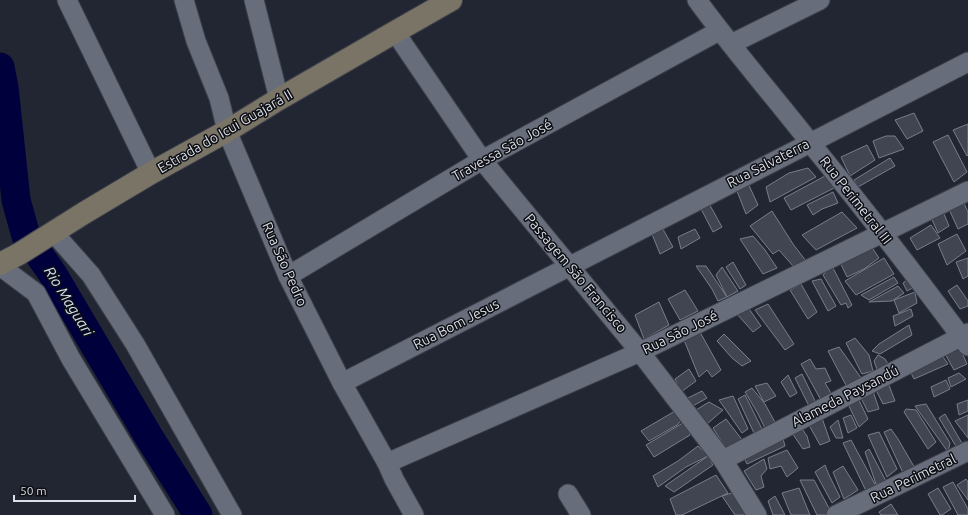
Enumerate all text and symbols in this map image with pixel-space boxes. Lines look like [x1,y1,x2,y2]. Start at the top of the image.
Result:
street label: Estrada do Icui Guajará II [155,86,295,176]
street label: Travessa São José [449,116,555,184]
street label: Rua Salvaterra [724,135,812,191]
street label: Rua Perimetral III [817,153,895,247]
street label: Passagem São Francisco [522,210,630,336]
street label: Rua São Pedro [259,219,311,309]
water label: Rio Maguari [41,263,98,340]
street label: Rua Bom Jesus [410,295,502,353]
street label: Rua São José [640,307,720,357]
street label: Alameda Paysandú [789,362,901,430]
street label: Rua Perimetral [868,450,959,506]
scale bar [14,477,135,503]
text: 50 m [20,484,47,497]

